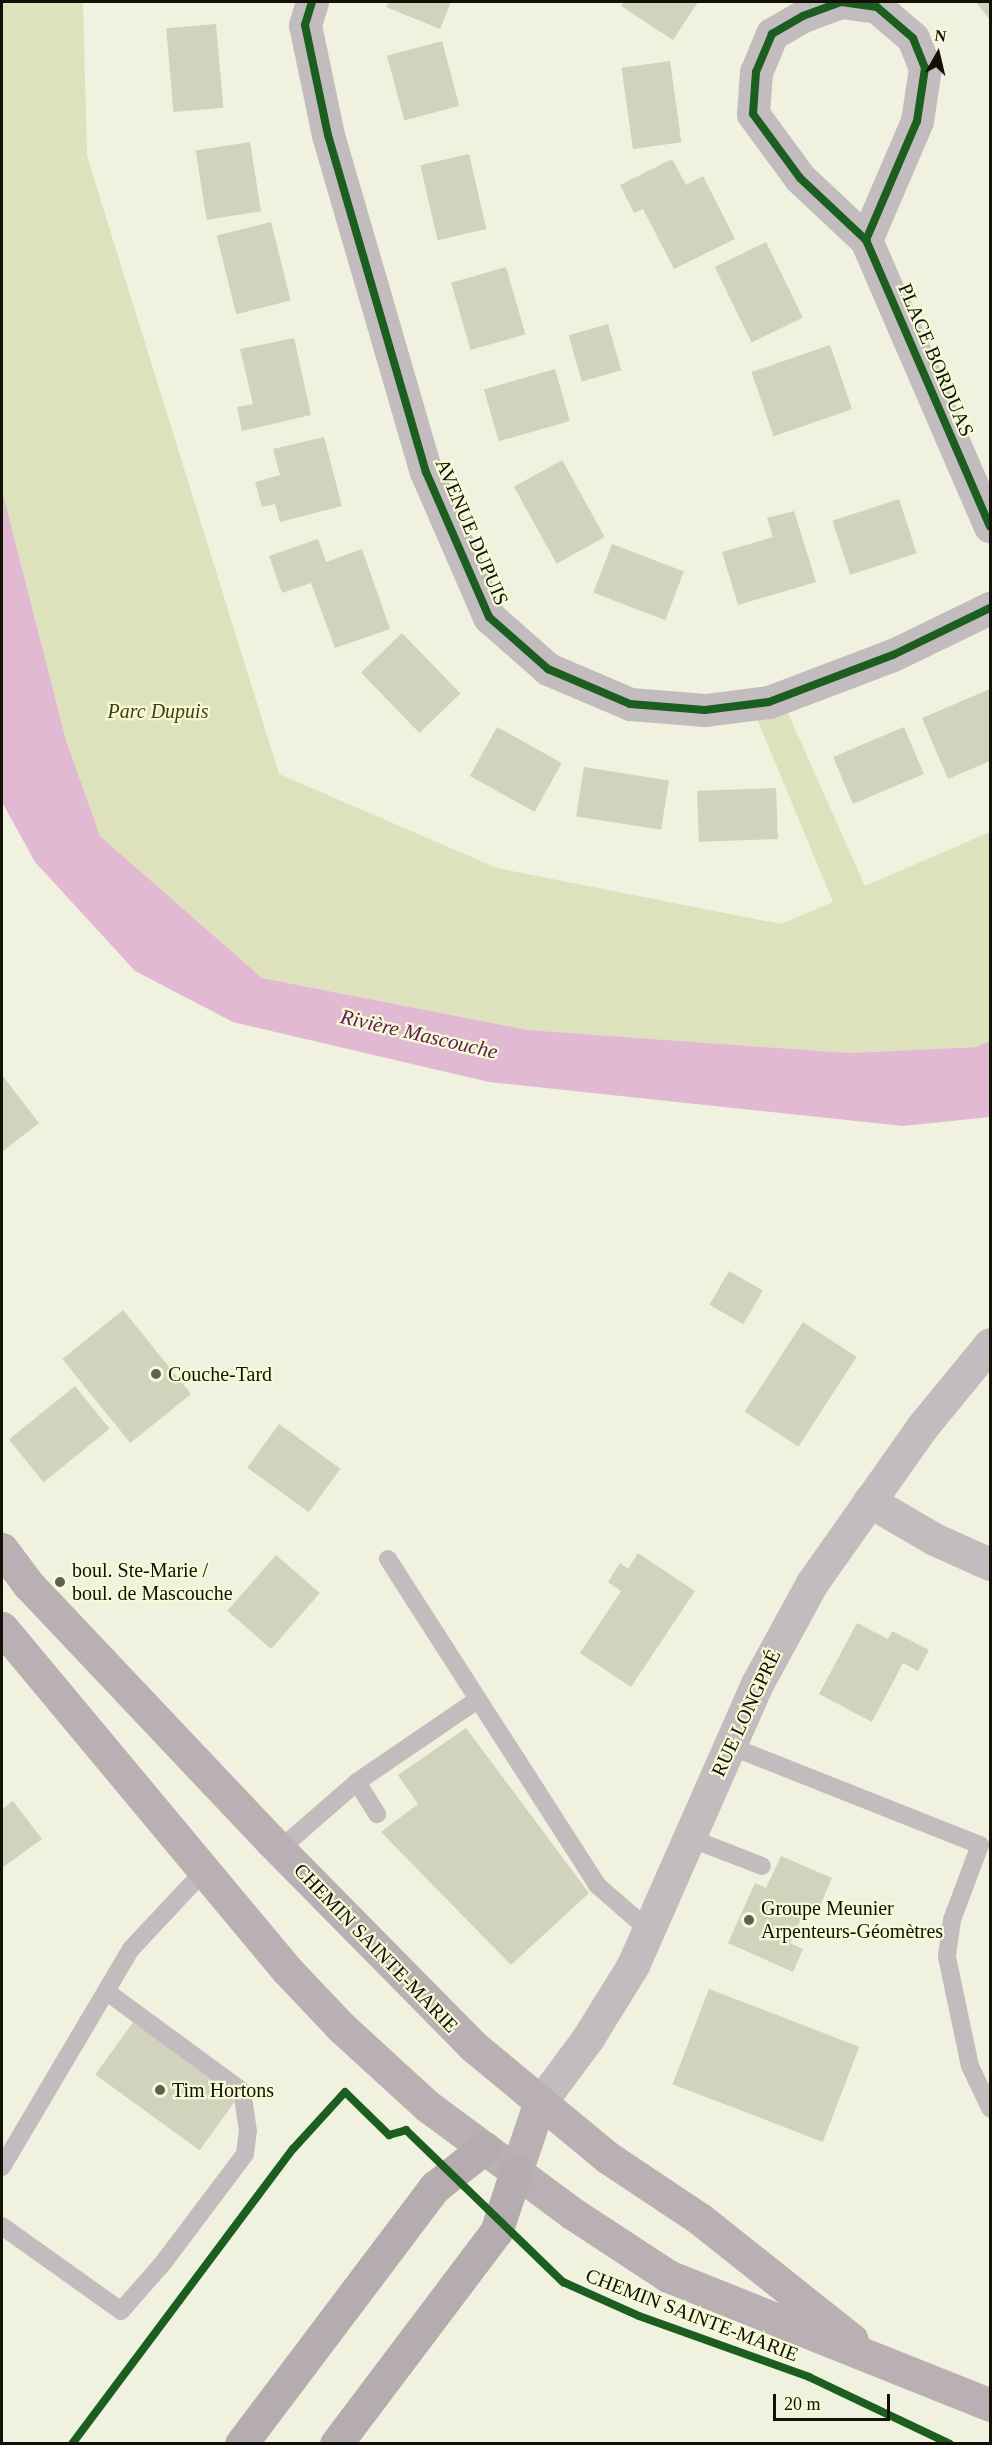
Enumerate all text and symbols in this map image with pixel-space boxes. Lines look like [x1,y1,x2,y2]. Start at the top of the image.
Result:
north arrow [908,24,968,84]
text: N [934,26,947,45]
street label: PLACE BORDUAS [893,280,979,440]
street label: AVENUE DUPUIS [430,455,514,609]
park label: Parc Dupuis [108,699,208,723]
water label: Rivière Mascouche [338,1004,500,1064]
place label: Couche-Tard [168,1362,272,1386]
marker: Couche-Tard [149,1367,163,1381]
place label: boul. Ste-Marie / boul. de Mascouche [72,1558,233,1605]
marker: boul. Ste-Marie / boul. de Mascouche [53,1575,67,1589]
street label: RUE LONGPRÉ [706,1646,786,1780]
street label: CHEMIN SAINTE-MARIE [289,1858,463,2038]
place label: Groupe Meunier Arpenteurs-Géomètres [761,1896,943,1943]
marker: Groupe Meunier Arpenteurs-Géomètres [742,1913,756,1927]
place label: Tim Hortons [172,2078,274,2102]
marker: Tim Hortons [153,2083,167,2097]
street label: CHEMIN SAINTE-MARIE [582,2263,802,2367]
scale bar [776,2382,893,2420]
text: 20 m [784,2394,821,2414]

